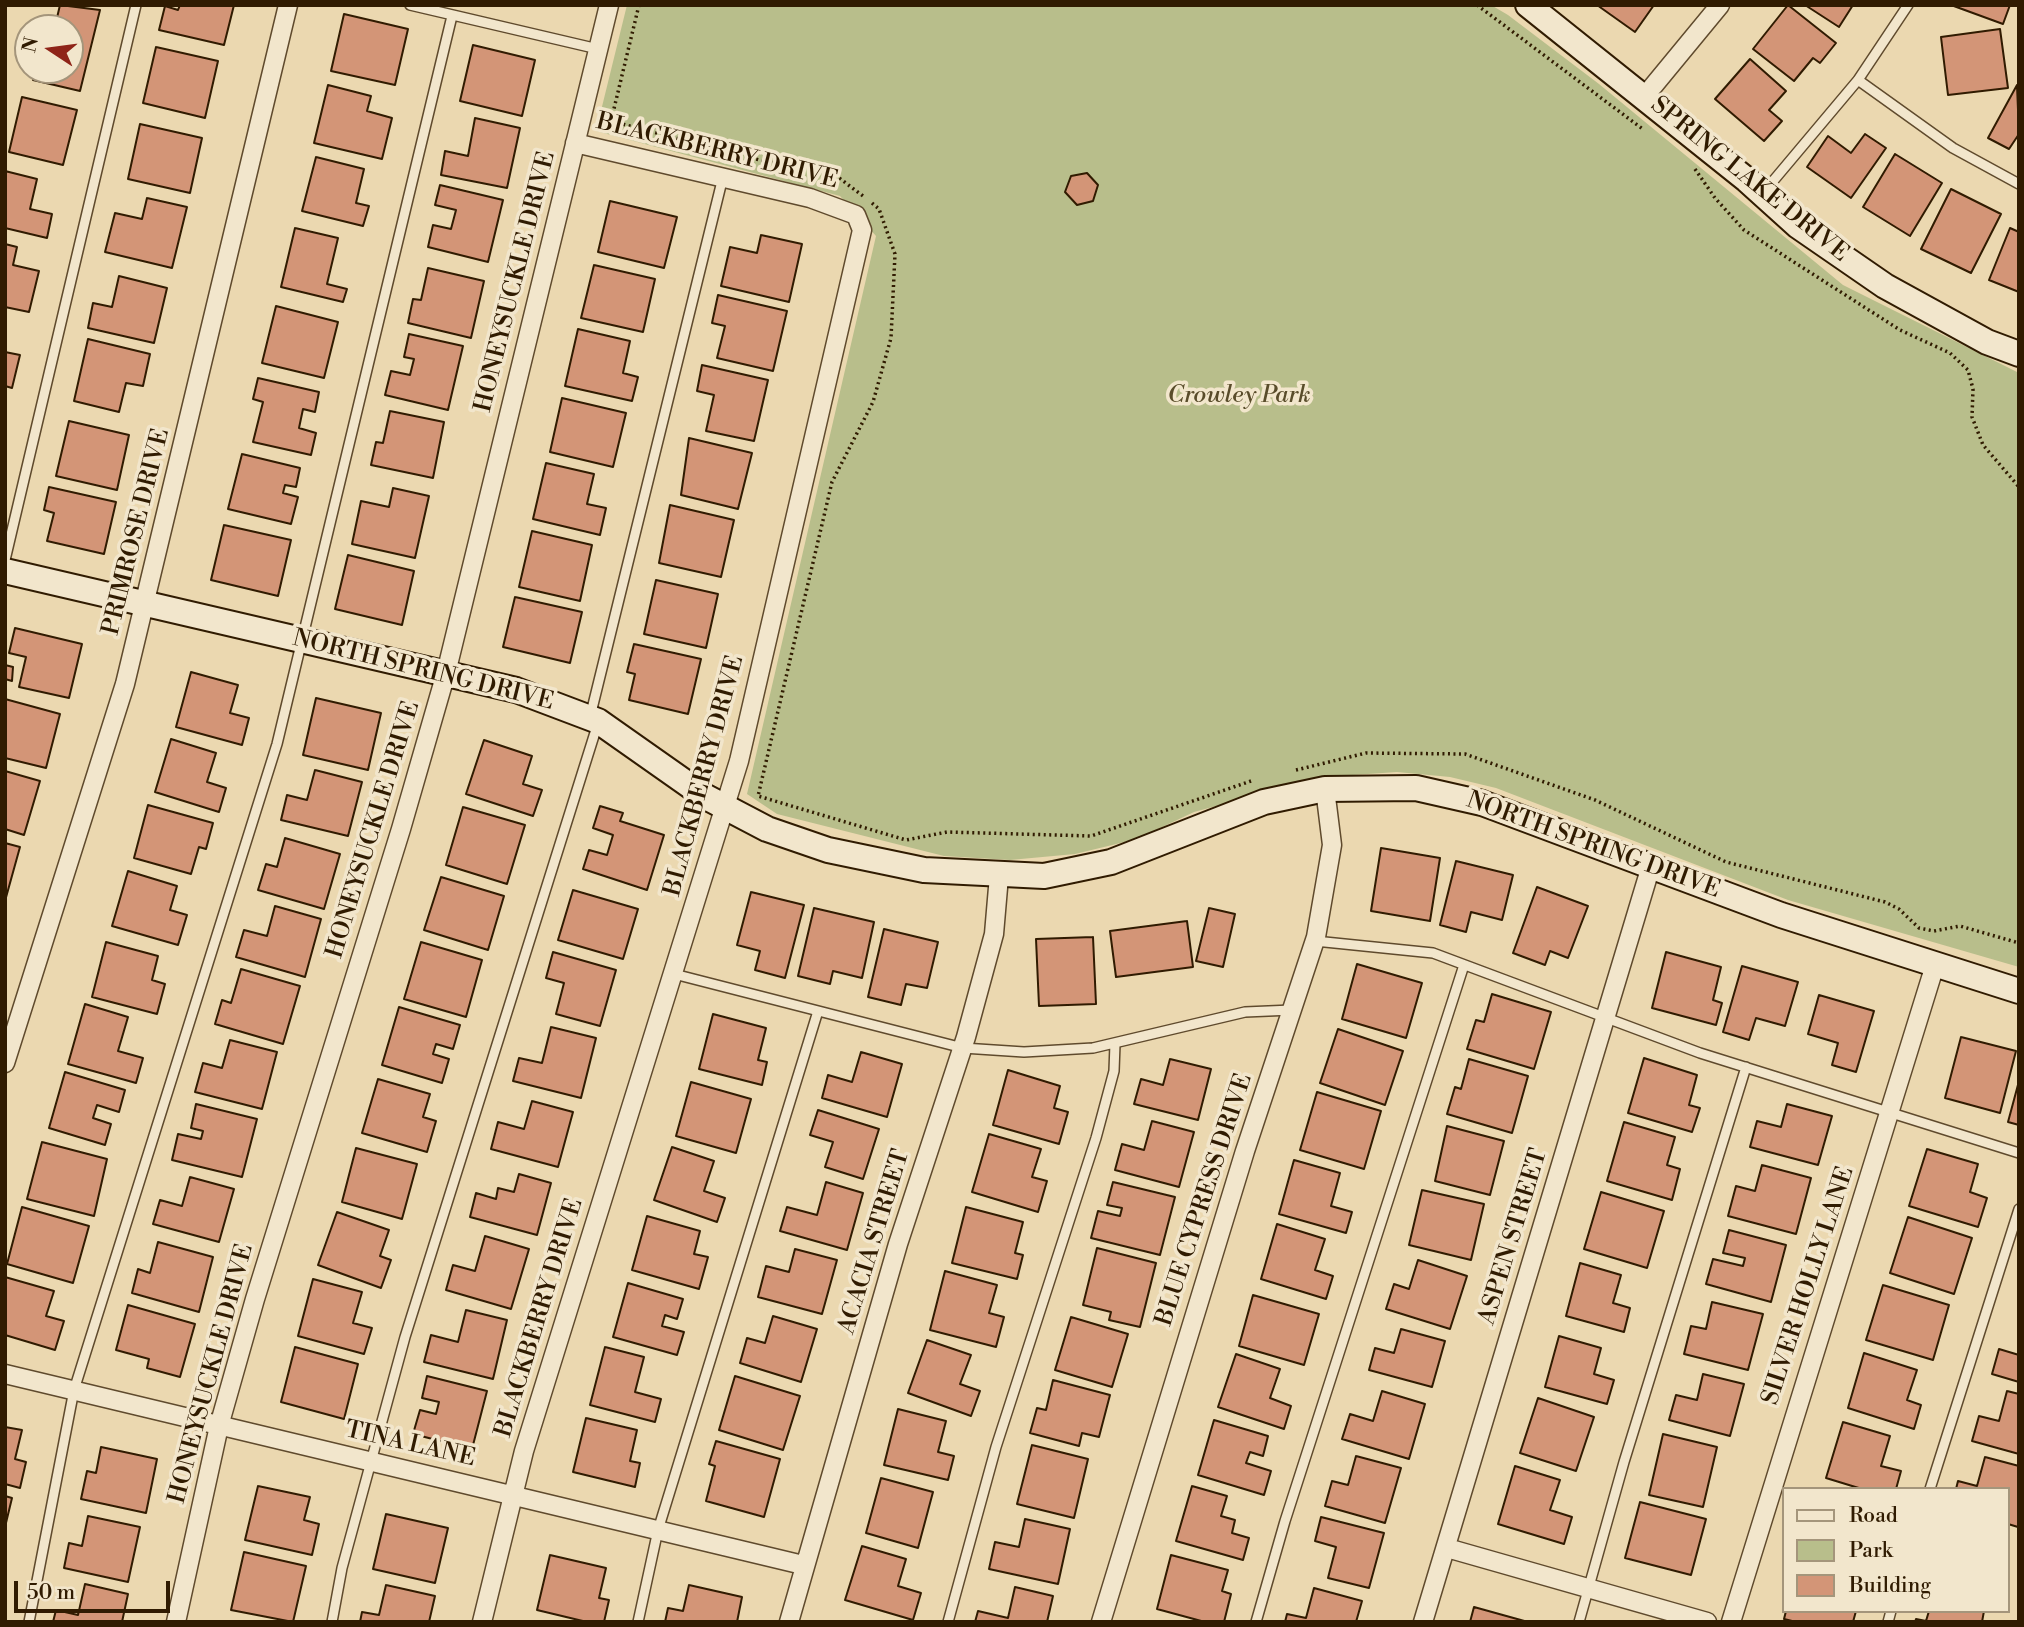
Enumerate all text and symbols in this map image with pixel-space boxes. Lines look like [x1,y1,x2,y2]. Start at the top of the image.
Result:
north arrow [14,14,84,84]
text: N [17,35,44,55]
street label: SPRING LAKE DRIVE [1644,91,1854,269]
street label: BLACKBERRY DRIVE [593,108,841,196]
street label: HONEYSUCKLE DRIVE [470,149,562,415]
park label: Crowley Park [1167,382,1311,410]
street label: PRIMROSE DRIVE [97,426,177,638]
street label: NORTH SPRING DRIVE [290,625,556,717]
street label: BLACKBERRY DRIVE [659,652,751,900]
street label: HONEYSUCKLE DRIVE [321,698,427,962]
street label: NORTH SPRING DRIVE [1462,787,1724,905]
street label: BLUE CYPRESS DRIVE [1151,1070,1259,1330]
street label: ASPEN STREET [1474,1145,1554,1329]
street label: ACACIA STREET [833,1146,917,1338]
street label: SILVER HOLLY LANE [1757,1163,1861,1409]
street label: BLACKBERRY DRIVE [490,1195,590,1441]
street label: HONEYSUCKLE DRIVE [163,1241,261,1507]
street label: TINA LANE [342,1416,478,1474]
legend [1783,1487,2010,1613]
text: Road [1849,1503,1898,1529]
text: Park [1849,1538,1893,1564]
scale bar [18,1568,173,1612]
text: Building [1849,1573,1931,1599]
text: 50 m [27,1580,75,1606]

